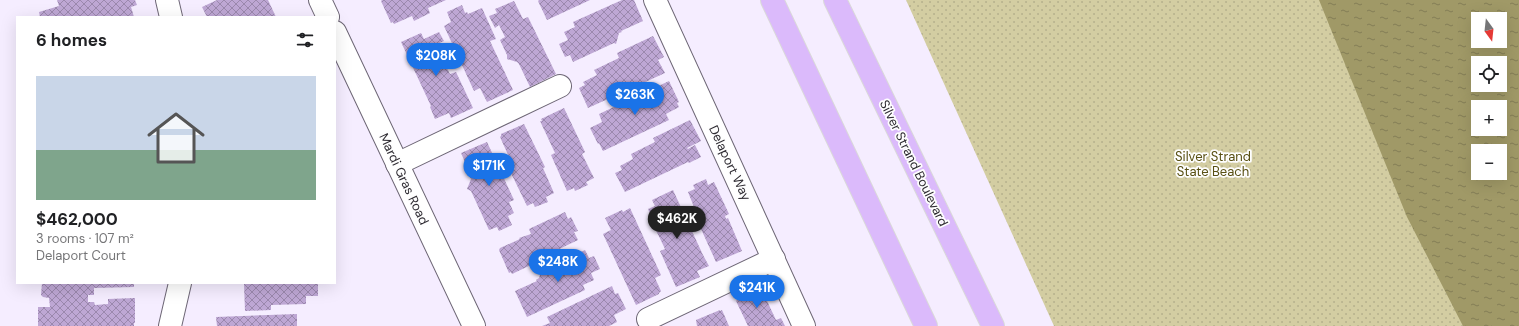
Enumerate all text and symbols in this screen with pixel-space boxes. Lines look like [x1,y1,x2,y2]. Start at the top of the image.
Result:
north arrow [1471,12,1507,48]
map controls [1471,12,1507,180]
text: 6 homes [36,29,107,51]
icon: filters [294,29,316,51]
pin: $208K [408,43,464,77]
text: $208K [415,47,457,64]
button: locate [1471,56,1507,92]
pin: $263K [607,82,663,116]
text: $263K [615,86,655,103]
street label: Silver Strand Boulevard [876,97,952,229]
button: + [1471,100,1507,136]
icon: home [140,102,212,174]
street label: Delaport Way [705,122,755,204]
street label: Mardi Gras Road [375,130,433,228]
button: − [1471,144,1507,180]
park label: Silver Strand State Beach [1175,148,1251,180]
pin: $171K [461,153,517,187]
text: $171K [472,157,506,174]
pin: $462K [649,206,705,240]
text: $462,000 [36,208,118,230]
text: $462K [657,210,697,227]
text: 3 rooms · 107 m² [36,230,134,247]
text: Delaport Court [36,247,126,264]
pin: $248K [530,249,586,283]
text: $248K [538,253,578,270]
pin: $241K [729,275,785,309]
text: $241K [739,279,775,296]

